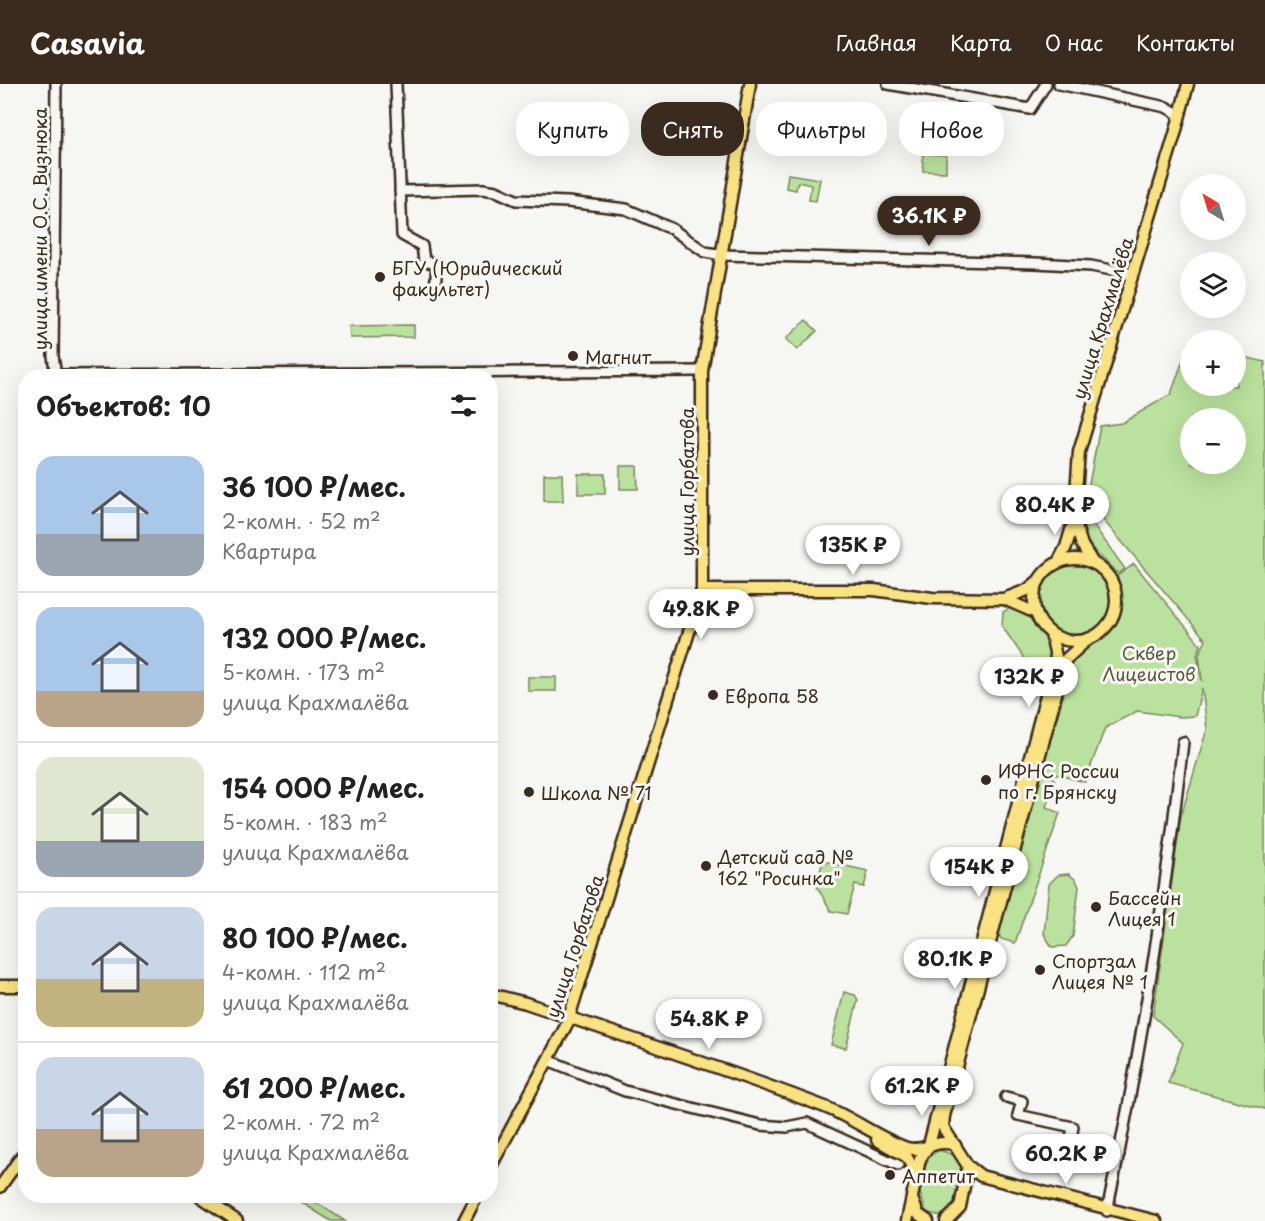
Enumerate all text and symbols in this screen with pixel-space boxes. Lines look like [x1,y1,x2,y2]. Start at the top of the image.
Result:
text: Casavia [30,21,145,64]
text: Главная [836,26,917,58]
text: Карта [950,26,1012,58]
text: О нас [1045,26,1103,58]
text: Контакты [1136,26,1235,58]
chip: Купить [516,102,629,156]
chip: Снять [641,102,744,156]
chip: Фильтры [756,102,887,156]
chip: Новое [899,102,1004,156]
street label: улица имени О.С. Визнюка [26,107,53,350]
north arrow [1180,174,1246,240]
map controls [1180,174,1246,474]
pin: 36.1K ₽ [874,196,984,247]
text: 36.1K ₽ [891,200,967,230]
street label: улица Крахмалёва [1065,233,1140,402]
button: layers [1180,252,1246,318]
place label: БГУ (Юридический факультет) [392,254,563,302]
marker: БГУ (Юридический факультет) [373,270,387,284]
button: + [1180,330,1246,396]
place label: Магнит [585,343,652,370]
marker: Магнит [566,349,580,363]
text: Объектов: 10 [36,386,211,425]
icon: filters [447,389,480,422]
street label: улица Горбатова [673,407,700,557]
button: − [1180,408,1246,474]
text: 36 100 ₽/мес. [222,467,406,506]
icon: home [84,480,156,552]
pin: 80.4K ₽ [1000,485,1110,536]
text: 80.4K ₽ [1015,489,1095,519]
text: 2-комн. · 52 m² [222,506,381,536]
pin: 135K ₽ [804,525,902,576]
text: 135K ₽ [819,529,887,559]
text: Квартира [222,536,316,566]
pin: 49.8K ₽ [646,589,756,640]
text: 49.8K ₽ [663,593,739,623]
text: 132 000 ₽/мес. [222,618,426,657]
icon: home [84,631,156,703]
park label: Сквер Лицеистов [1102,639,1196,687]
text: 5-комн. · 173 m² [222,657,385,687]
pin: 132K ₽ [980,657,1078,708]
text: 132K ₽ [994,661,1064,691]
place label: Европа 58 [725,682,819,709]
text: улица Крахмалёва [222,687,409,717]
marker: Европа 58 [706,688,720,702]
place label: ИФНС России по г. Брянску [998,757,1120,805]
text: 154 000 ₽/мес. [222,768,425,807]
marker: ИФНС России по г. Брянску [979,773,993,787]
place label: Школа № 71 [541,779,652,806]
icon: home [84,781,156,853]
marker: Школа № 71 [522,785,536,799]
text: 5-комн. · 183 m² [222,807,388,837]
text: улица Крахмалёва [222,837,409,867]
place label: Детский сад № 162 "Росинка" [717,843,853,891]
pin: 154K ₽ [930,847,1028,898]
text: 154K ₽ [944,851,1014,881]
marker: Детский сад № 162 "Росинка" [699,859,713,873]
street label: улица Горбатова [538,870,610,1021]
place label: Бассейн Лицея 1 [1108,884,1181,932]
marker: Бассейн Лицея 1 [1089,900,1103,914]
text: 80 100 ₽/мес. [222,918,408,957]
icon: home [84,931,156,1003]
pin: 80.1K ₽ [900,939,1010,990]
text: 80.1K ₽ [917,943,993,973]
place label: Спортзал Лицея № 1 [1052,947,1148,995]
text: 4-комн. · 112 m² [222,957,386,987]
marker: Спортзал Лицея № 1 [1033,963,1047,977]
text: улица Крахмалёва [222,987,409,1017]
pin: 54.8K ₽ [654,999,764,1050]
text: 54.8K ₽ [669,1003,749,1033]
pin: 61.2K ₽ [867,1066,977,1117]
text: 61 200 ₽/мес. [222,1068,406,1107]
text: 61.2K ₽ [884,1070,960,1100]
icon: home [84,1081,156,1153]
text: 2-комн. · 72 m² [222,1107,380,1137]
pin: 60.2K ₽ [1011,1134,1121,1185]
text: улица Крахмалёва [222,1137,409,1167]
text: 60.2K ₽ [1025,1138,1107,1168]
place label: Аппетит [902,1162,975,1189]
marker: Аппетит [883,1168,897,1182]

